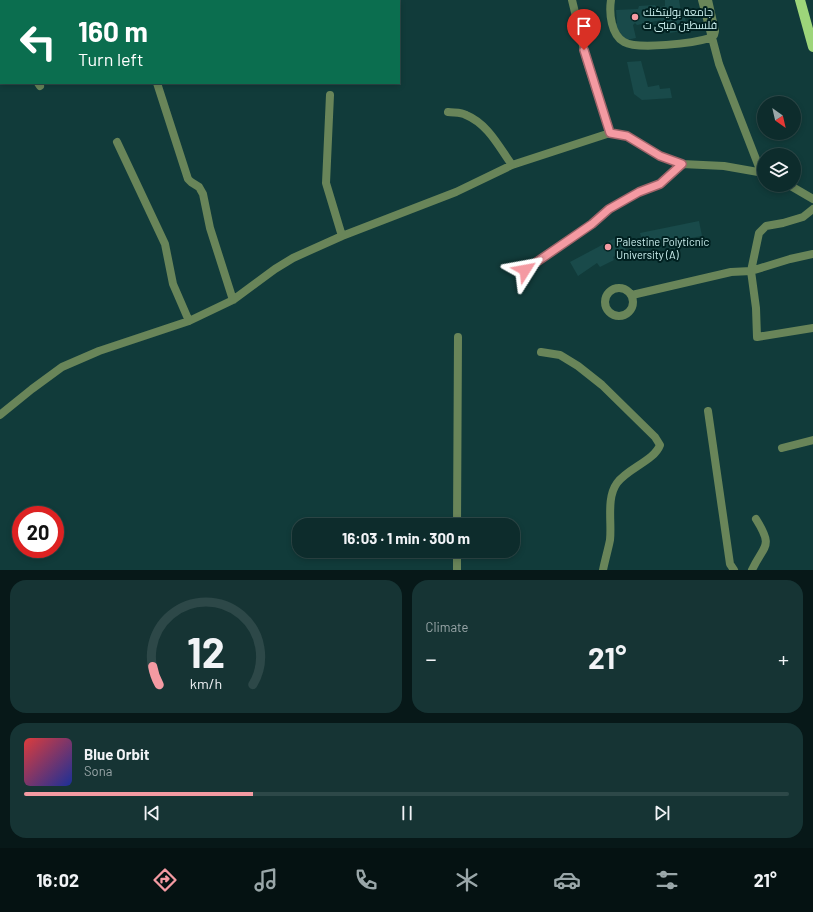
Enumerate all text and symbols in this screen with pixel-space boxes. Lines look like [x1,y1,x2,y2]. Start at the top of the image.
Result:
place label: جامعة بوليتكنك فلسطين مبنى ت [643,5,717,32]
pin [567,9,601,50]
marker: جامعة بوليتكنك فلسطين مبنى ت [630,12,640,22]
text: 160 m [78,14,148,48]
icon: arrive [573,15,595,37]
icon: left [12,16,64,68]
text: Turn left [78,48,144,70]
north arrow [757,96,801,140]
map controls [757,96,801,192]
button: layers [757,148,801,192]
place label: Palestine Polyticnic University (A) [616,235,710,261]
marker: Palestine Polyticnic University (A) [603,242,613,252]
position arrow [504,249,546,291]
speed limit sign: 20 [12,506,64,558]
text: 16:03 · 1 min · 300 m [342,529,470,547]
text: Climate [426,619,469,635]
text: 12 [187,625,225,675]
text: 21° [588,639,627,675]
text: − [426,645,437,671]
text: + [778,645,789,671]
text: km/h [190,674,222,691]
text: Blue Orbit [84,745,149,763]
text: Sona [84,763,112,779]
icon: previous [141,802,163,824]
icon: pause [396,802,418,824]
icon: next [651,802,673,824]
icon: directions [151,866,179,894]
icon: music [252,866,280,894]
icon: phone [352,866,380,894]
icon: climate [453,866,481,894]
icon: car [553,866,581,894]
icon: filters [653,866,681,894]
text: 16:02 [36,869,79,891]
text: 21° [754,869,777,891]

